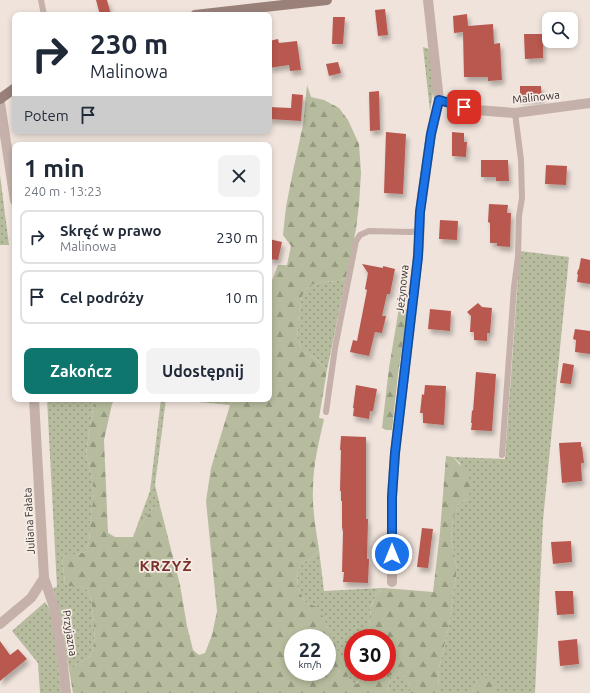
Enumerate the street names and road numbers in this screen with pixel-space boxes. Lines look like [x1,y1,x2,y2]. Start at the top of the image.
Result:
street label: Malinowa [512,89,560,105]
street label: Jeżynowa [393,264,411,314]
street label: Juliana Fałata [21,487,37,555]
street label: Przyjazna [60,609,80,657]

